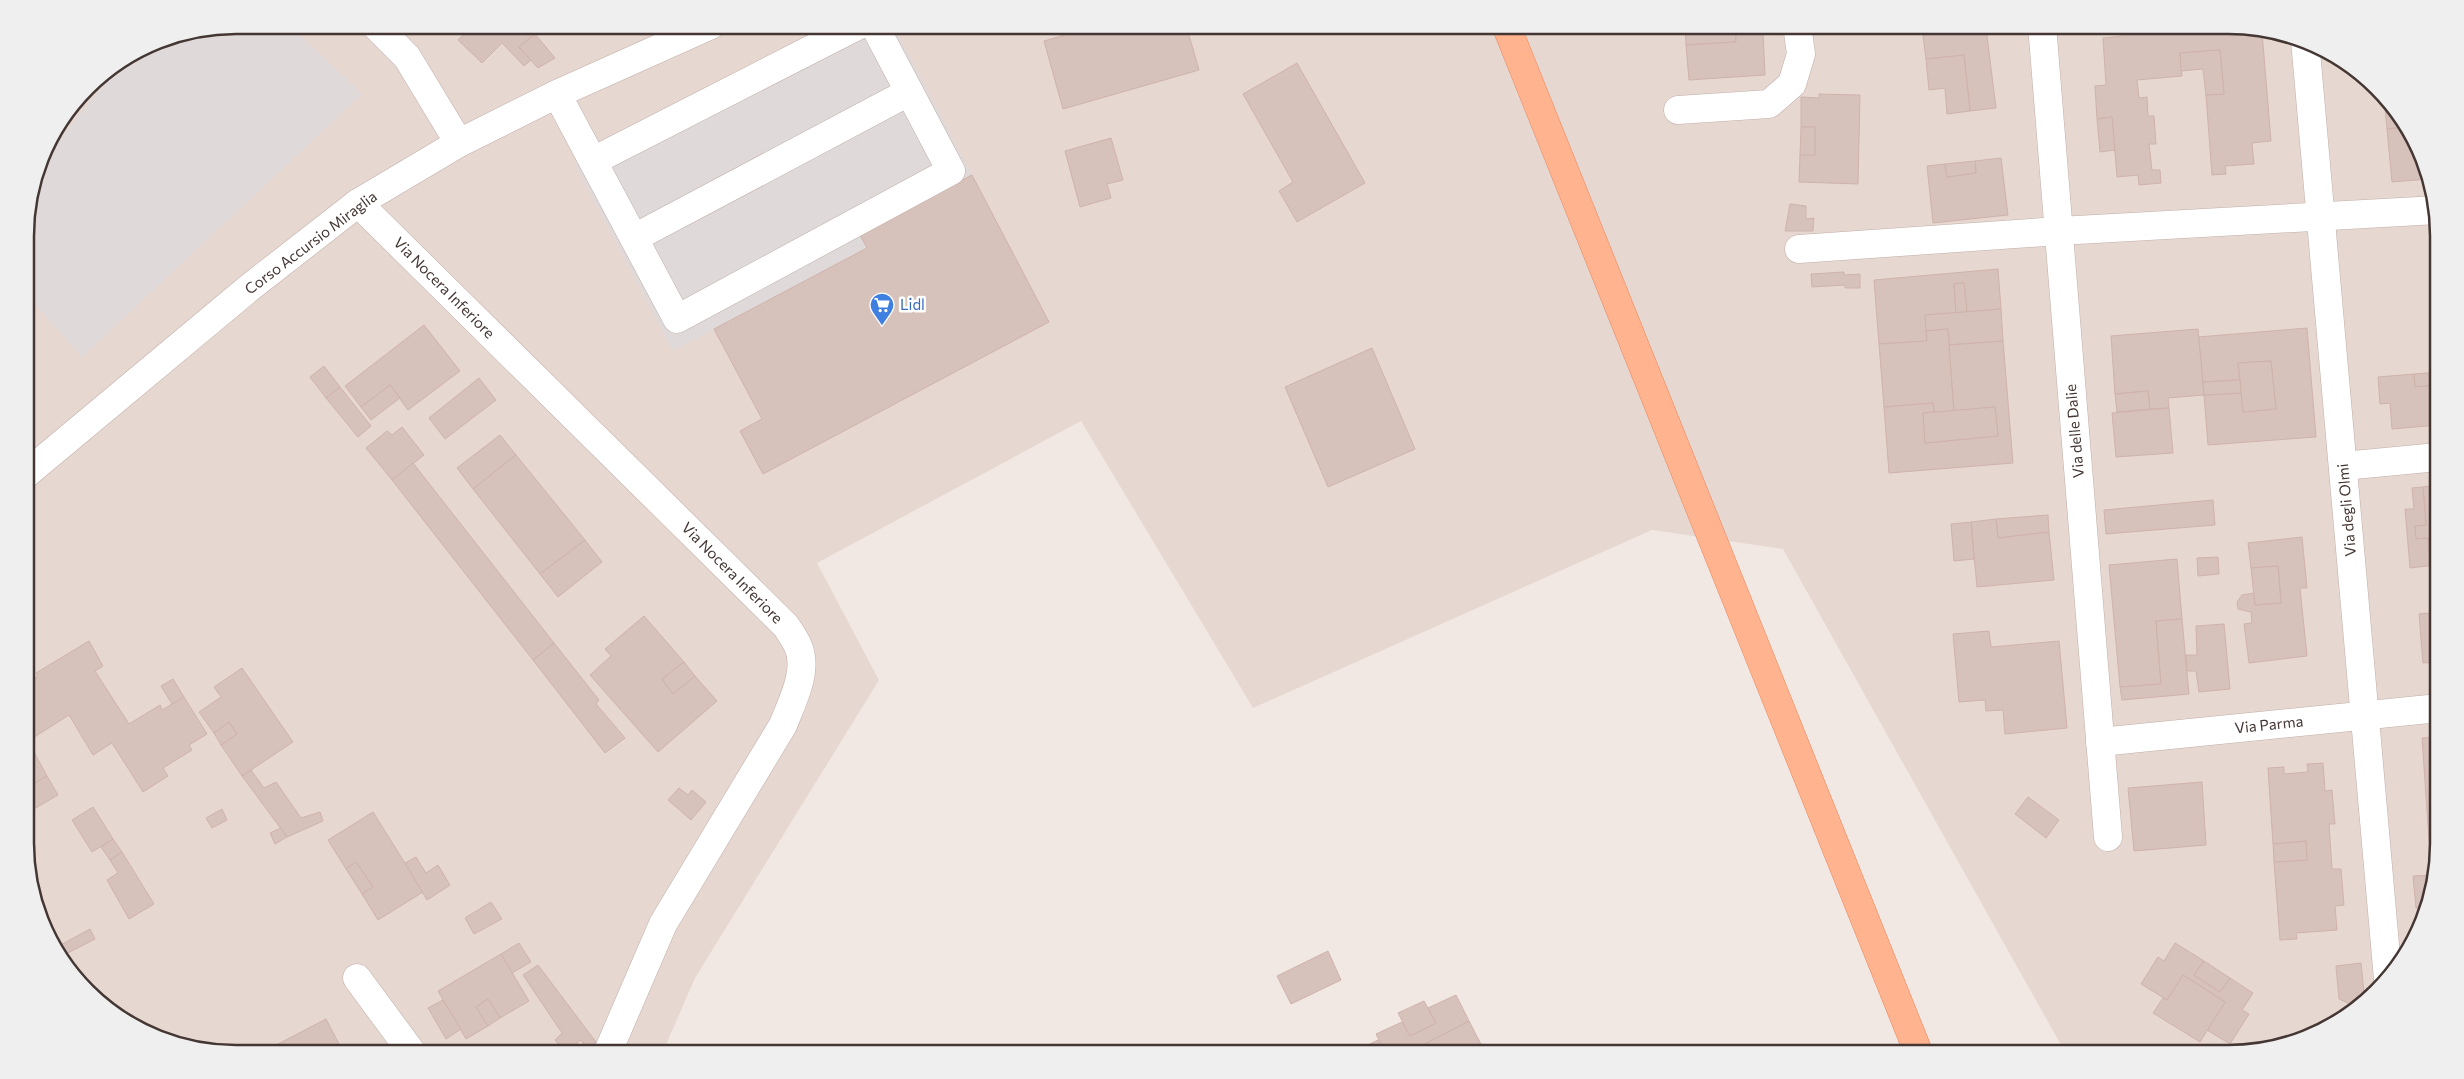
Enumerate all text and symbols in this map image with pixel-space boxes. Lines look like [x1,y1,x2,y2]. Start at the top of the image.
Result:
street label: Corso Accursio Miraglia [241,187,380,298]
street label: Via Nocera Inferiore [390,233,499,342]
supermarket icon: Lidl [869,292,895,326]
place label: Lidl [900,295,925,313]
street label: Via delle Dalie [2061,383,2087,479]
street label: Via degli Olmi [2333,463,2359,557]
street label: Via Nocera Inferiore [678,518,787,627]
street label: Via Parma [2234,711,2304,737]

